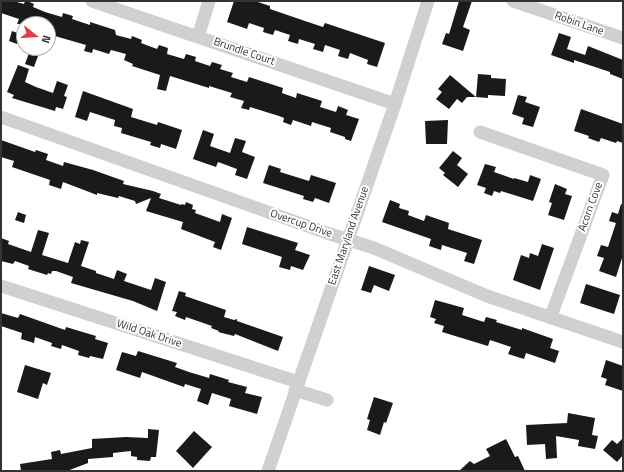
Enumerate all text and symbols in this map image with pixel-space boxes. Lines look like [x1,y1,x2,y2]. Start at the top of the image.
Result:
street label: Robin Lane [553,9,605,39]
north arrow [16,16,56,56]
text: N [38,33,55,45]
street label: Brundle Court [212,35,276,69]
street label: Acorn Cove [576,181,606,233]
street label: East Maryland Avenue [326,185,372,287]
street label: Overcup Drive [268,207,334,241]
street label: Wild Oak Drive [115,317,183,351]

